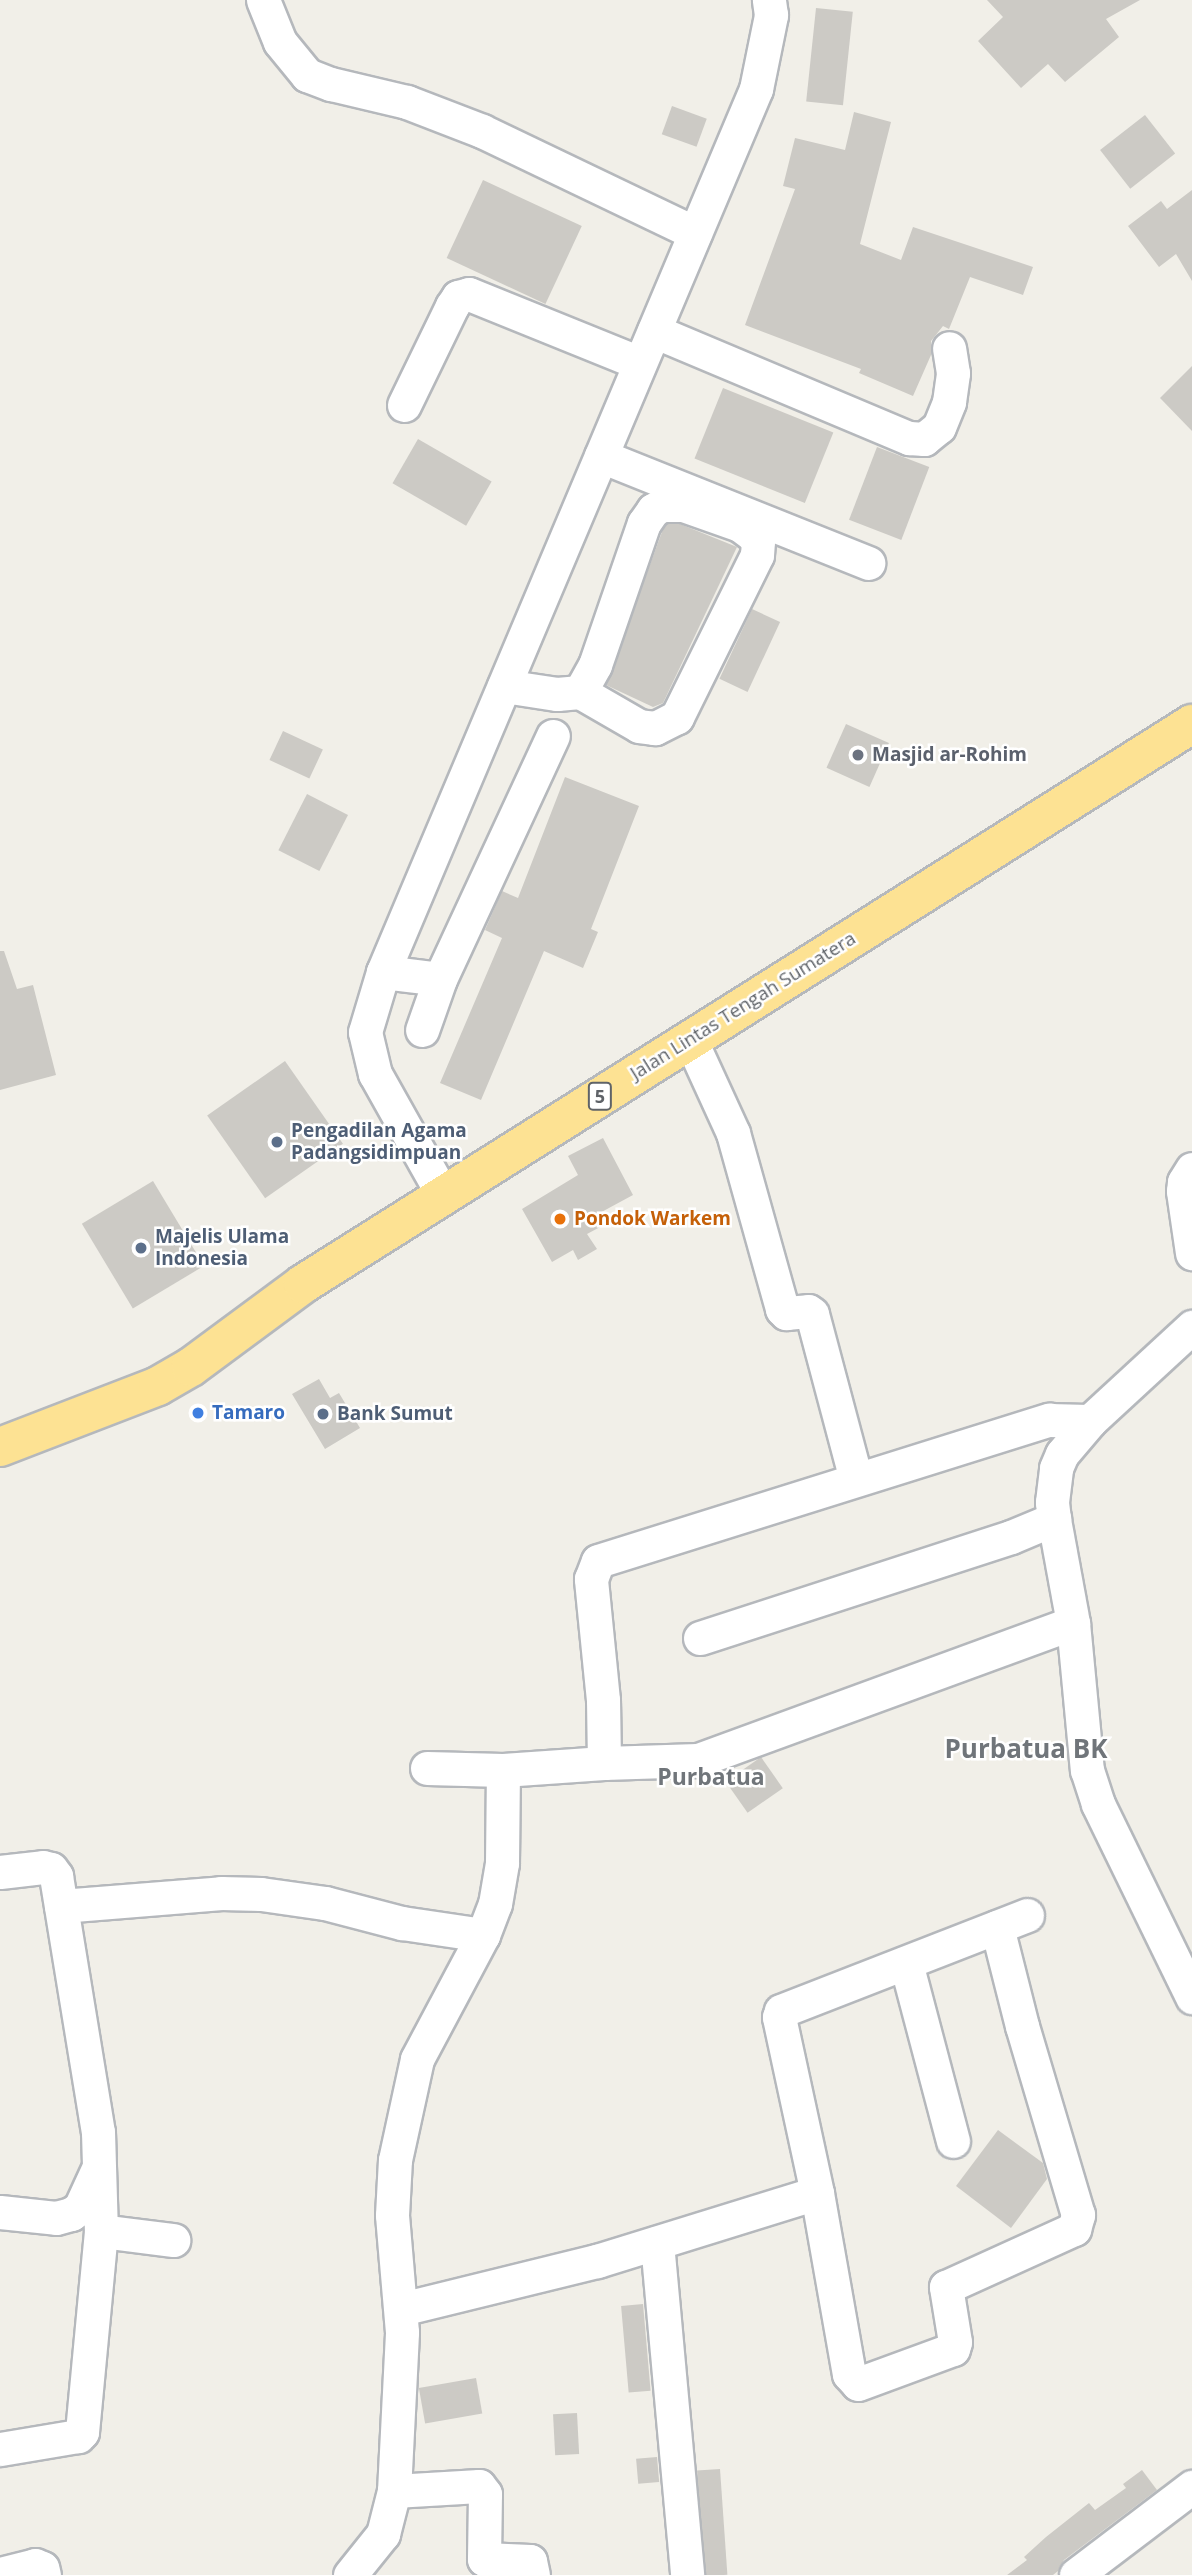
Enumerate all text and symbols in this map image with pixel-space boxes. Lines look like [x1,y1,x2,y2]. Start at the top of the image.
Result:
place label: Masjid ar-Rohim [872,744,1027,766]
marker: Masjid ar-Rohim [850,747,866,763]
street label: Jalan Lintas Tengah Sumatera [626,927,860,1085]
road number: 5 [588,1082,612,1111]
place label: Pengadilan Agama Padangsidimpuan [291,1120,467,1164]
marker: Pengadilan Agama Padangsidimpuan [269,1134,285,1150]
place label: Pondok Warkem [574,1208,731,1230]
marker: Pondok Warkem [552,1211,568,1227]
place label: Majelis Ulama Indonesia [155,1226,289,1270]
marker: Majelis Ulama Indonesia [133,1240,149,1256]
place label: Tamaro [212,1402,285,1424]
place label: Bank Sumut [337,1403,453,1425]
marker: Tamaro [190,1405,206,1421]
marker: Bank Sumut [315,1406,331,1422]
district label: Purbatua BK [945,1733,1107,1765]
district label: Purbatua [657,1762,765,1790]

